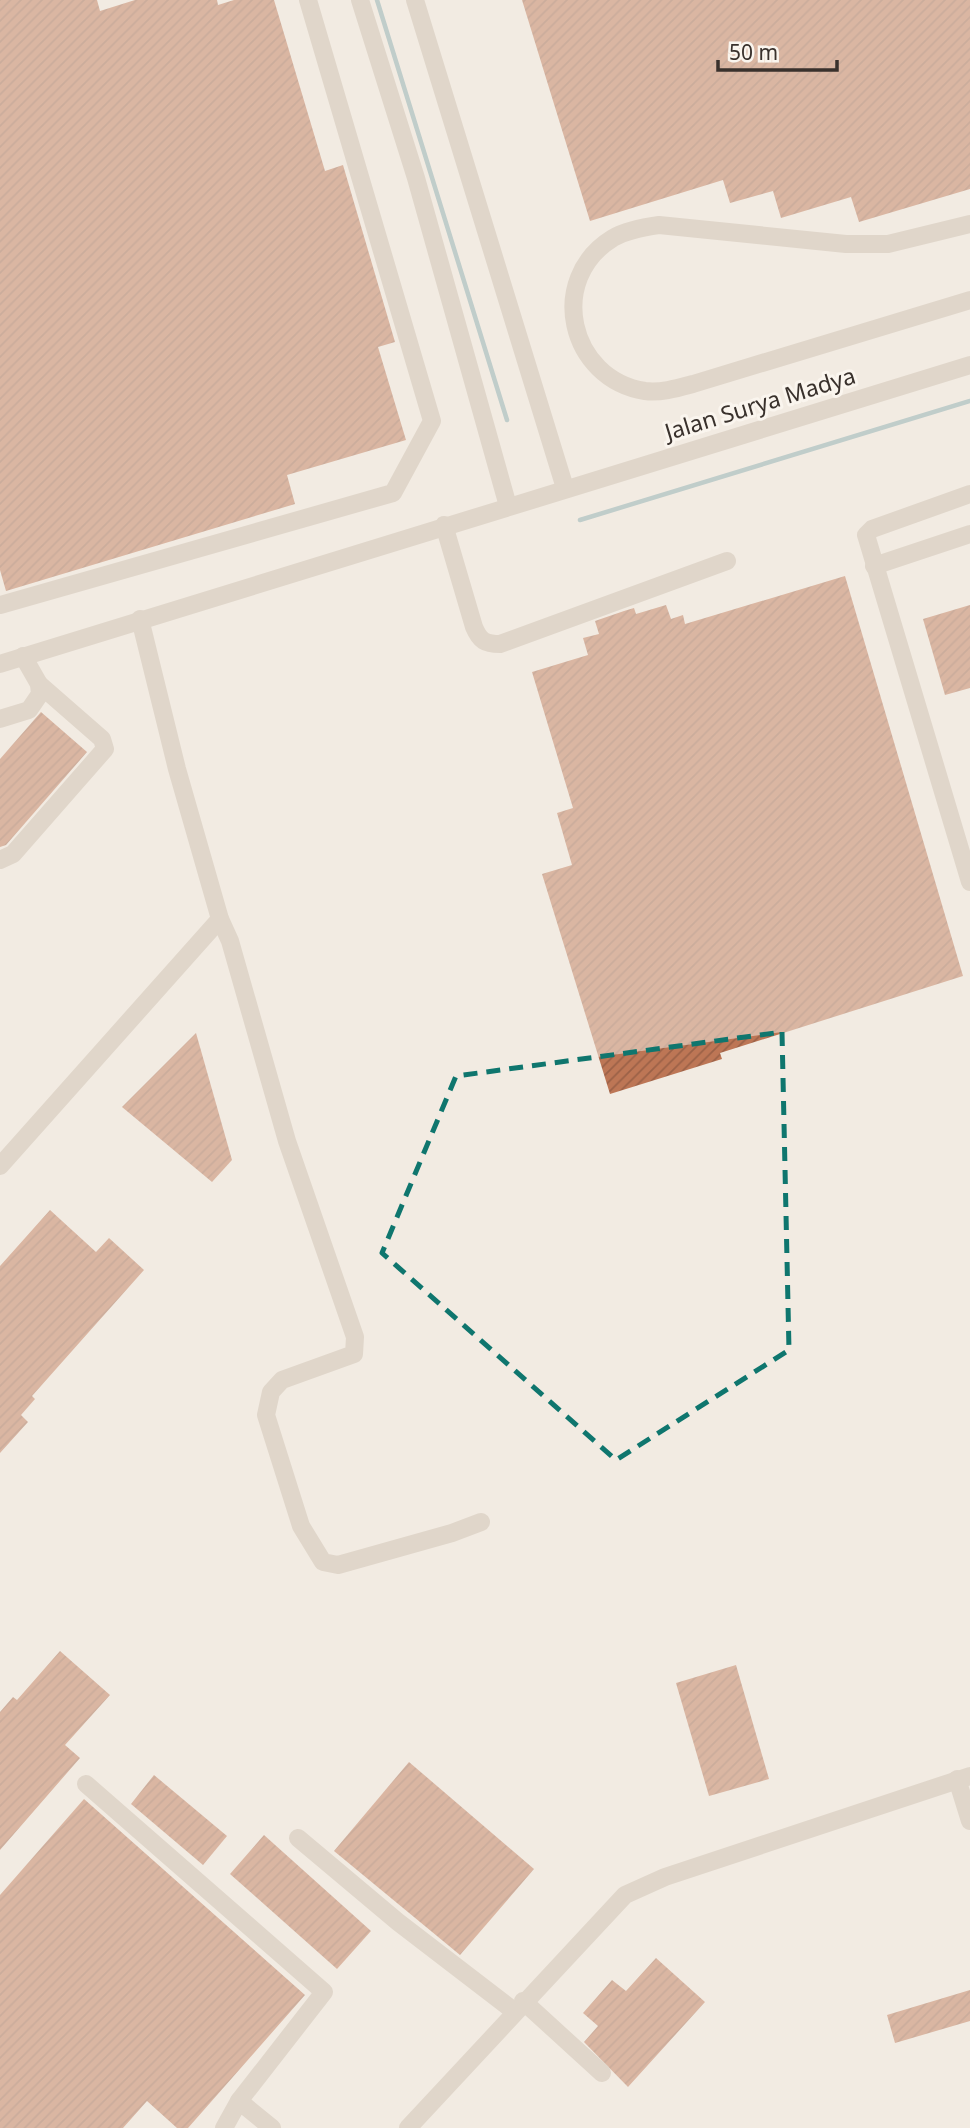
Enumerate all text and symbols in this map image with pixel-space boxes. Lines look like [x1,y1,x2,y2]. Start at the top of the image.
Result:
scale bar [718,28,837,72]
text: 50 m [729,38,778,66]
street label: Jalan Surya Madya [659,359,859,448]

